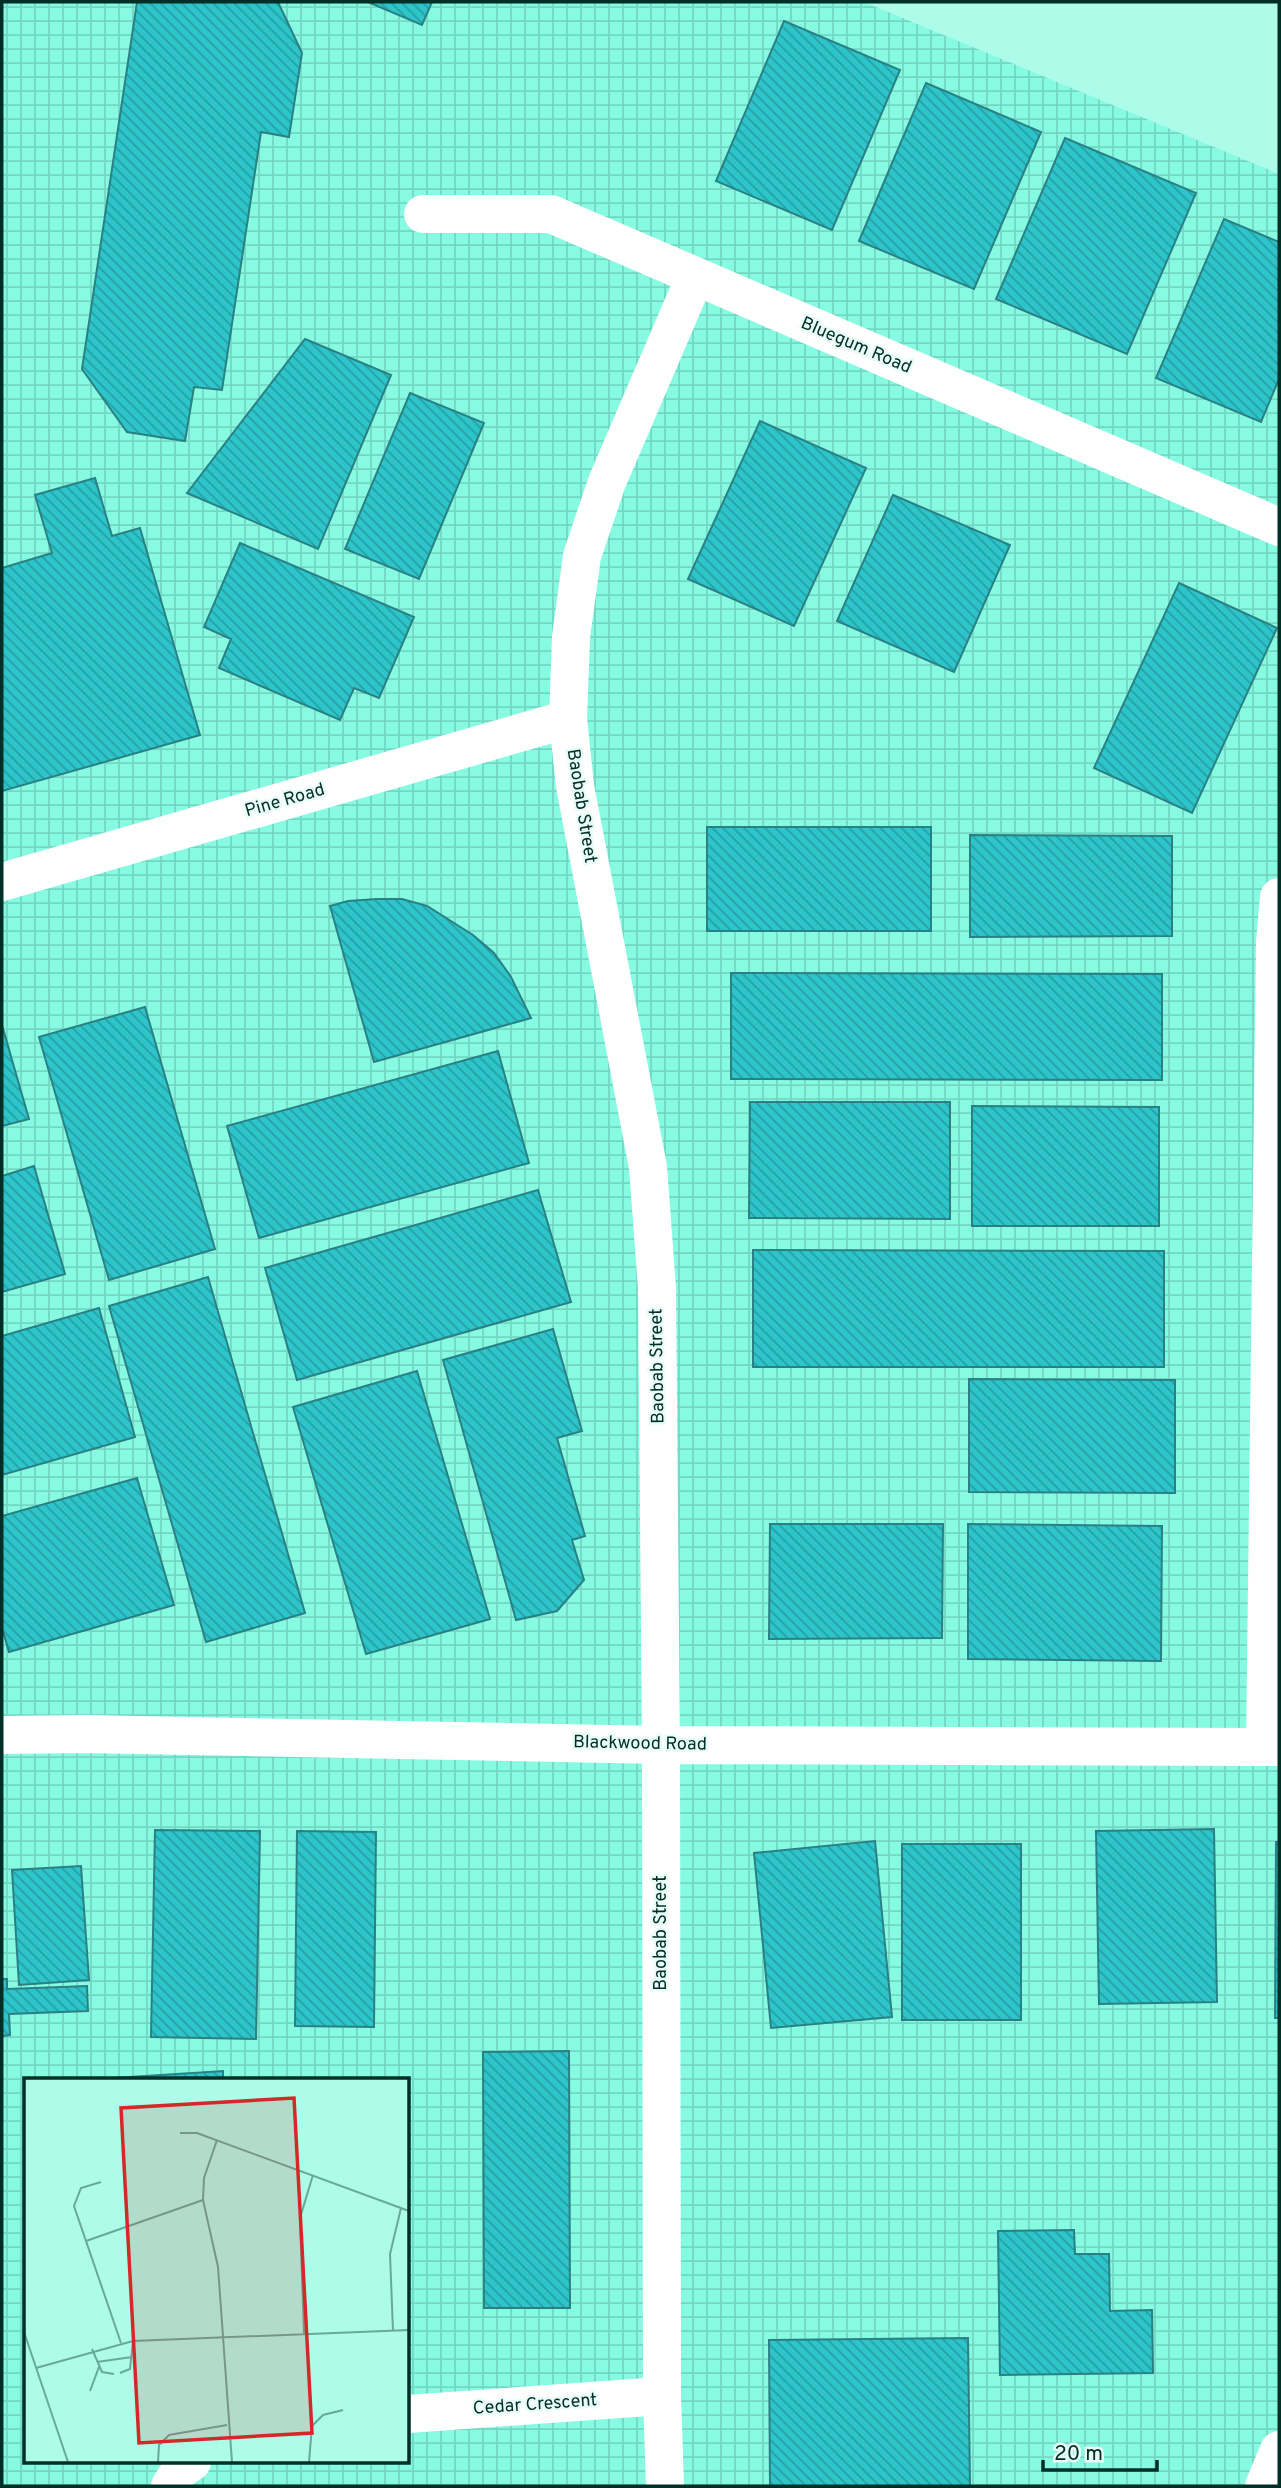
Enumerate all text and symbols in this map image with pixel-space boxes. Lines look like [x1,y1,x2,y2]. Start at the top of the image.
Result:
street label: Bluegum Road [797,312,915,380]
street label: Baobab Street [561,747,601,865]
street label: Pine Road [242,779,328,823]
street label: Baobab Street [645,1308,671,1424]
street label: Blackwood Road [573,1731,707,1757]
street label: Baobab Street [650,1875,673,1991]
inset map [24,2078,410,2464]
street label: Cedar Crescent [472,2389,598,2421]
scale bar [1043,2428,1157,2472]
text: 20 m [1054,2441,1103,2468]

